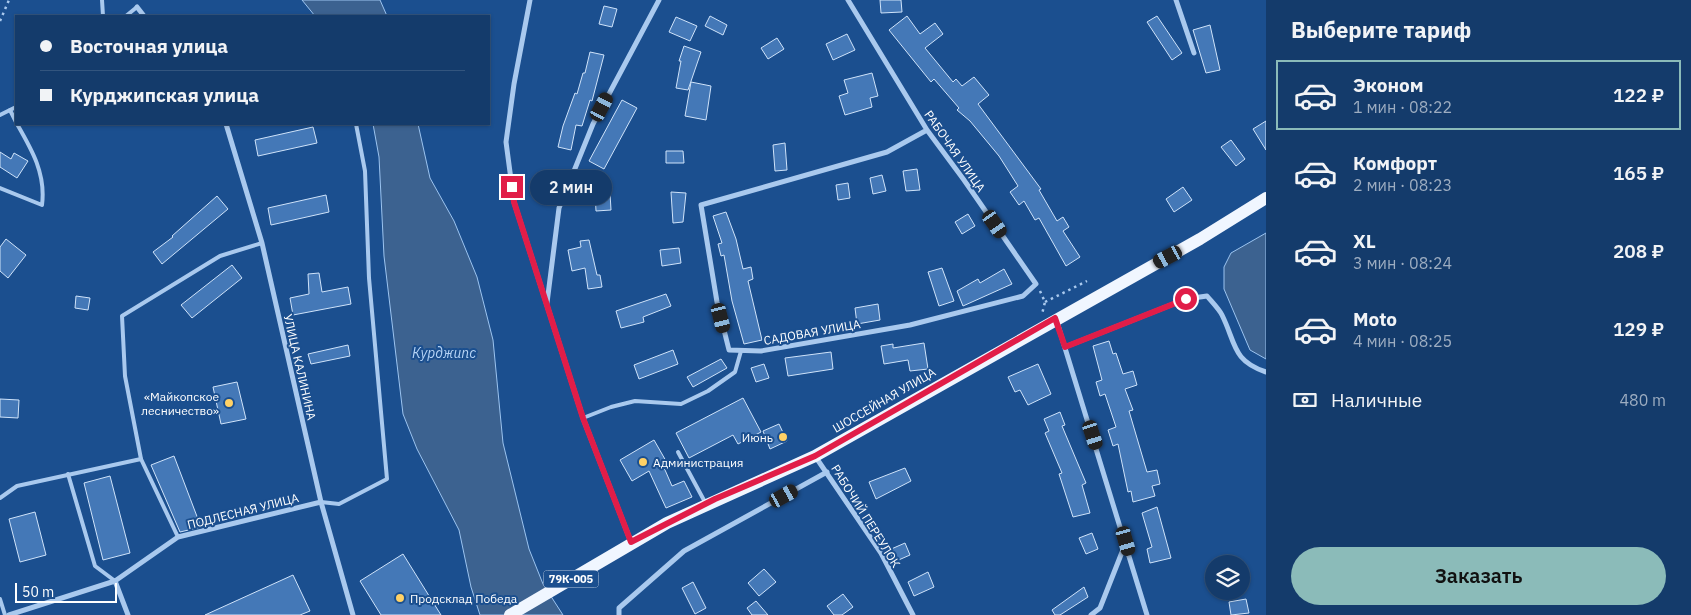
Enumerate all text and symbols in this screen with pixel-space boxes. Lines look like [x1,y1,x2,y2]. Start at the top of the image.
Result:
text: Выберите тариф [1291,15,1471,44]
text: Восточная улица [70,34,228,58]
icon: car [1293,73,1338,118]
text: Эконом [1353,73,1424,97]
text: Курджипская улица [70,83,259,107]
text: 122 ₽ [1613,83,1664,107]
car [588,90,615,124]
text: 1 мин · 08:22 [1353,97,1452,117]
street label: РАБОЧАЯ УЛИЦА [921,107,989,195]
icon: car [1293,151,1338,196]
text: Комфорт [1353,151,1437,175]
text: 165 ₽ [1613,161,1664,185]
callout: 2 мин [530,170,612,204]
text: 2 мин · 08:23 [1353,175,1452,195]
route end [501,176,523,198]
text: 2 мин [549,177,593,197]
car [980,207,1009,241]
icon: car [1293,229,1338,274]
text: XL [1353,229,1376,253]
text: 208 ₽ [1613,239,1664,263]
car [1151,243,1184,271]
text: 3 мин · 08:24 [1353,253,1452,273]
route start [1175,288,1197,310]
car [710,302,731,334]
icon: car [1293,307,1338,352]
text: Moto [1353,307,1397,331]
street label: УЛИЦА КАЛИНИНА [281,313,320,422]
street label: САДОВАЯ УЛИЦА [762,316,862,348]
text: 129 ₽ [1613,317,1664,341]
text: 4 мин · 08:25 [1353,331,1452,351]
water label: Курджипс [412,344,476,362]
street label: ШОССЕЙНАЯ УЛИЦА [830,364,938,436]
icon: cash [1291,386,1319,414]
text: Наличные [1331,388,1422,412]
place label: «Майкопское лесничество» [141,389,219,418]
text: 480 m [1619,390,1666,410]
marker: «Майкопское лесничество» [223,397,235,409]
car [1081,418,1104,452]
place label: Июнь [742,430,773,445]
marker: Июнь [777,431,789,443]
place label: Администрация [653,455,743,470]
marker: Администрация [637,456,649,468]
street label: РАБОЧИЙ ПЕРЕУЛОК [828,462,904,570]
car [767,482,800,510]
street label: ПОДЛЕСНАЯ УЛИЦА [186,490,301,532]
car [1114,525,1137,557]
button: Заказать [1291,547,1666,605]
map controls [1205,555,1250,600]
button: layers [1205,555,1250,600]
road number: 79К-005 [544,570,598,588]
scale bar [15,580,118,603]
text: 50 m [22,583,54,601]
place label: Продсклад Победа [410,591,518,606]
marker: Продсклад Победа [394,592,406,604]

